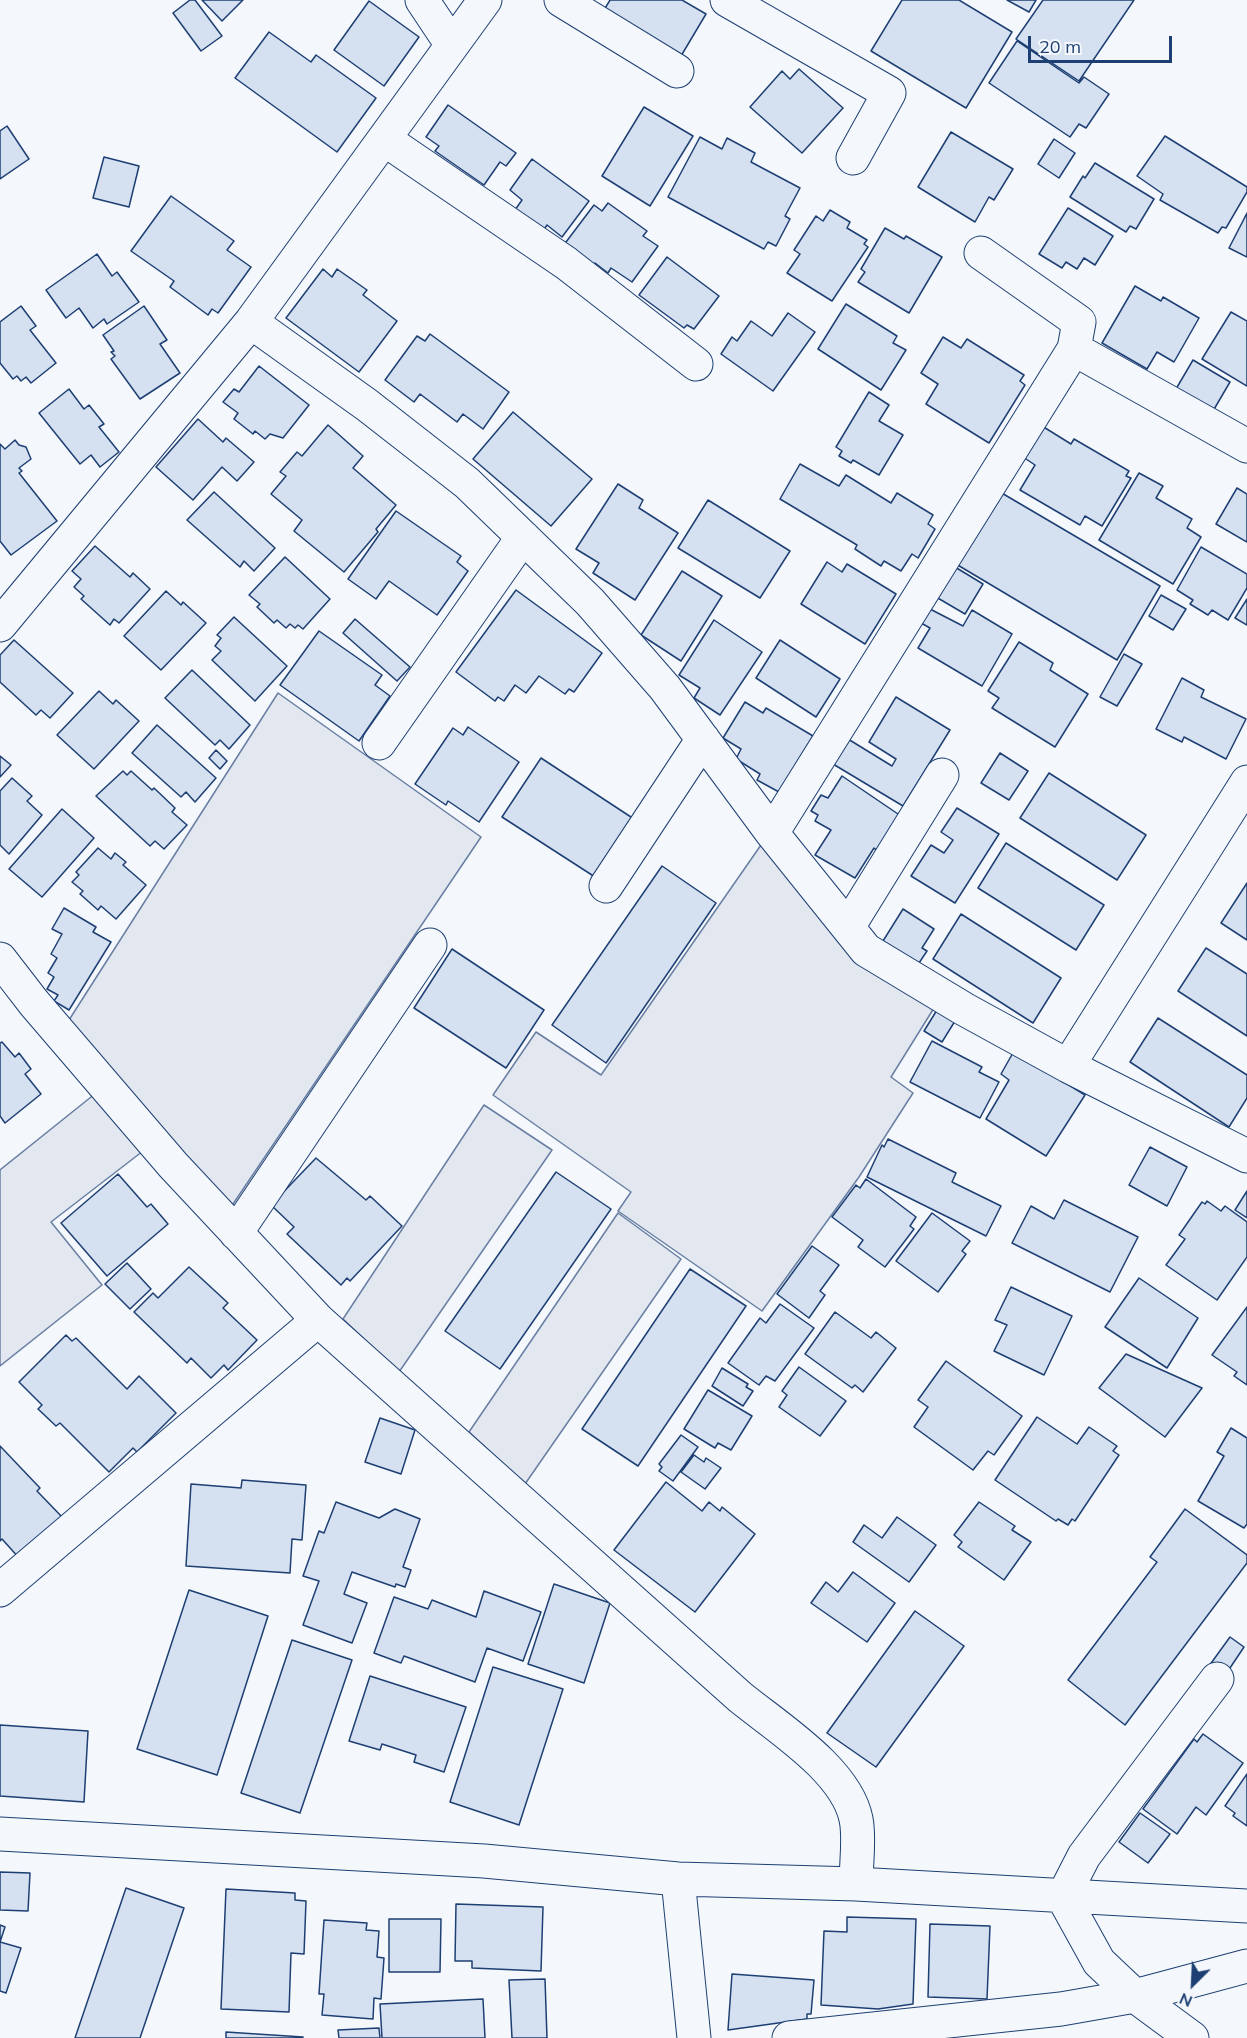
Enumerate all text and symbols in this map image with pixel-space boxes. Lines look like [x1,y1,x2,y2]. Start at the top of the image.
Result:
scale bar [1031,24,1175,62]
text: 20 m [1039,35,1081,58]
north arrow [1163,1954,1223,2014]
text: N [1176,1989,1195,2012]

